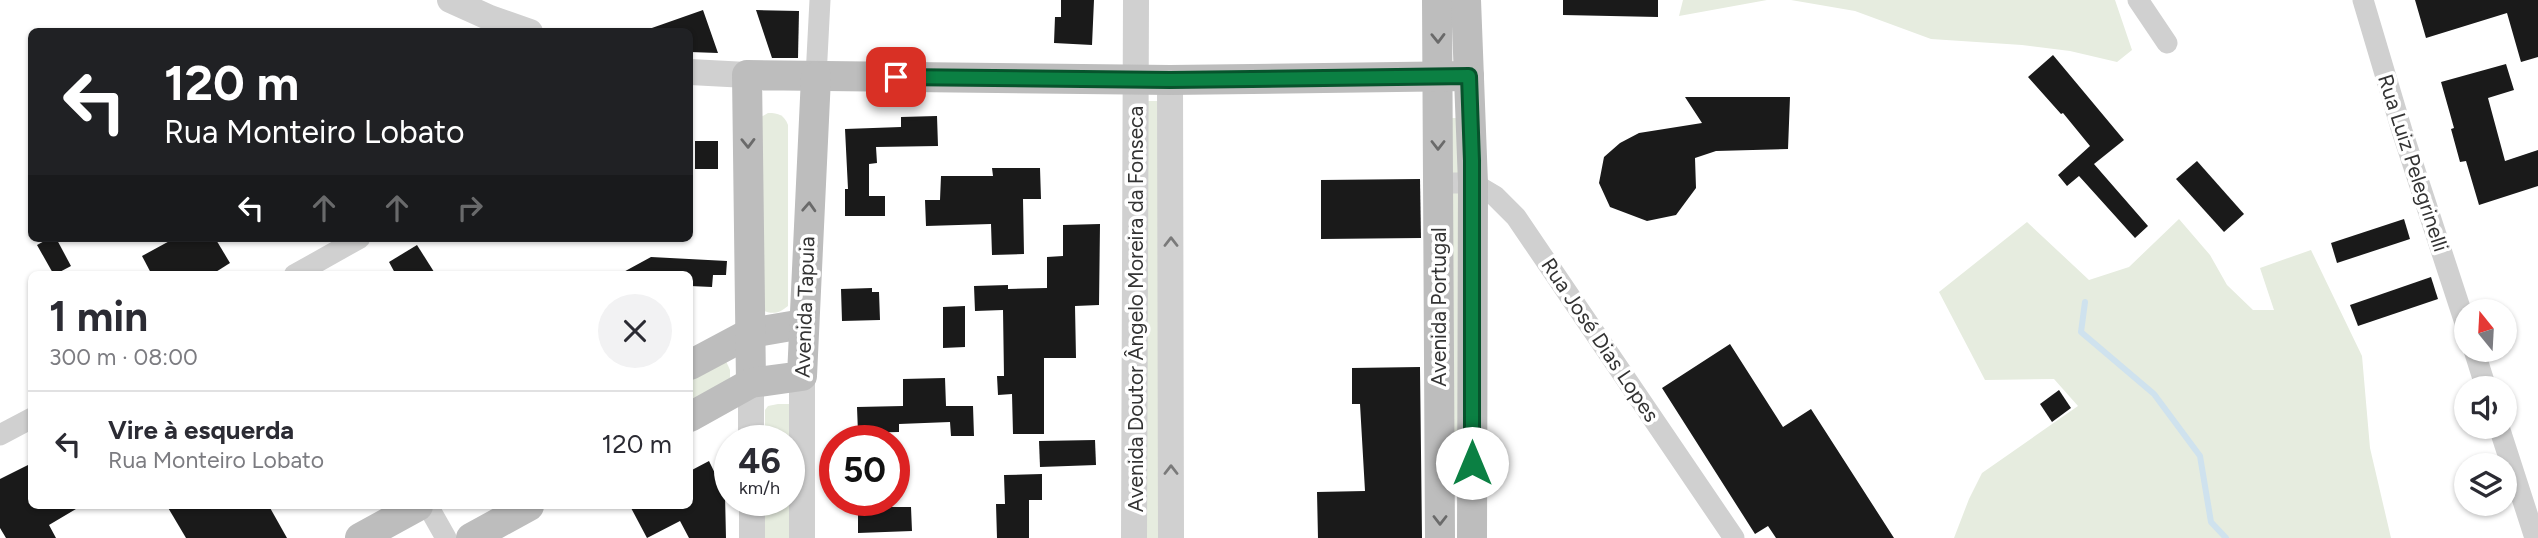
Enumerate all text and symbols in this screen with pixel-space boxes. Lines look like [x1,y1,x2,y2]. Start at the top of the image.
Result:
one-way arrow [1430,33,1445,44]
pin [866,47,926,107]
text: 120 m [164,53,299,112]
icon: left [49,56,140,147]
icon: arrive [877,58,915,96]
street label: Rua Luiz Pelegrinelli [2373,71,2454,255]
street label: Avenida Doutor Ângelo Moreira da Fonseca [1123,106,1148,512]
text: Rua Monteiro Lobato [164,113,465,151]
one-way arrow [740,138,756,149]
one-way arrow [1430,140,1446,151]
icon: left [232,189,270,227]
icon: ahead [305,189,343,227]
icon: ahead [378,189,416,227]
icon: right [451,189,489,227]
one-way arrow [801,201,816,212]
street label: Avenida Portugal [1426,227,1451,387]
street label: Avenida Tapuia [790,236,819,378]
one-way arrow [1163,237,1179,247]
street label: Rua José Dias Lopes [1536,253,1664,426]
text: 1 min [49,291,148,342]
button: close [598,294,672,368]
north arrow [2454,299,2516,362]
map controls [2454,299,2517,516]
text: 300 m · 08:00 [49,343,198,371]
button: sound [2454,376,2517,439]
text: Vire à esquerda [108,414,294,446]
icon: left [49,425,87,463]
speed limit sign: 50 [819,425,910,516]
position arrow [1435,426,1509,500]
text: 120 m [602,428,672,460]
text: 46 [738,440,781,482]
text: Rua Monteiro Lobato [108,446,324,474]
button: layers [2454,453,2517,516]
one-way arrow [1163,464,1179,475]
text: km/h [739,477,780,499]
one-way arrow [1432,515,1448,525]

